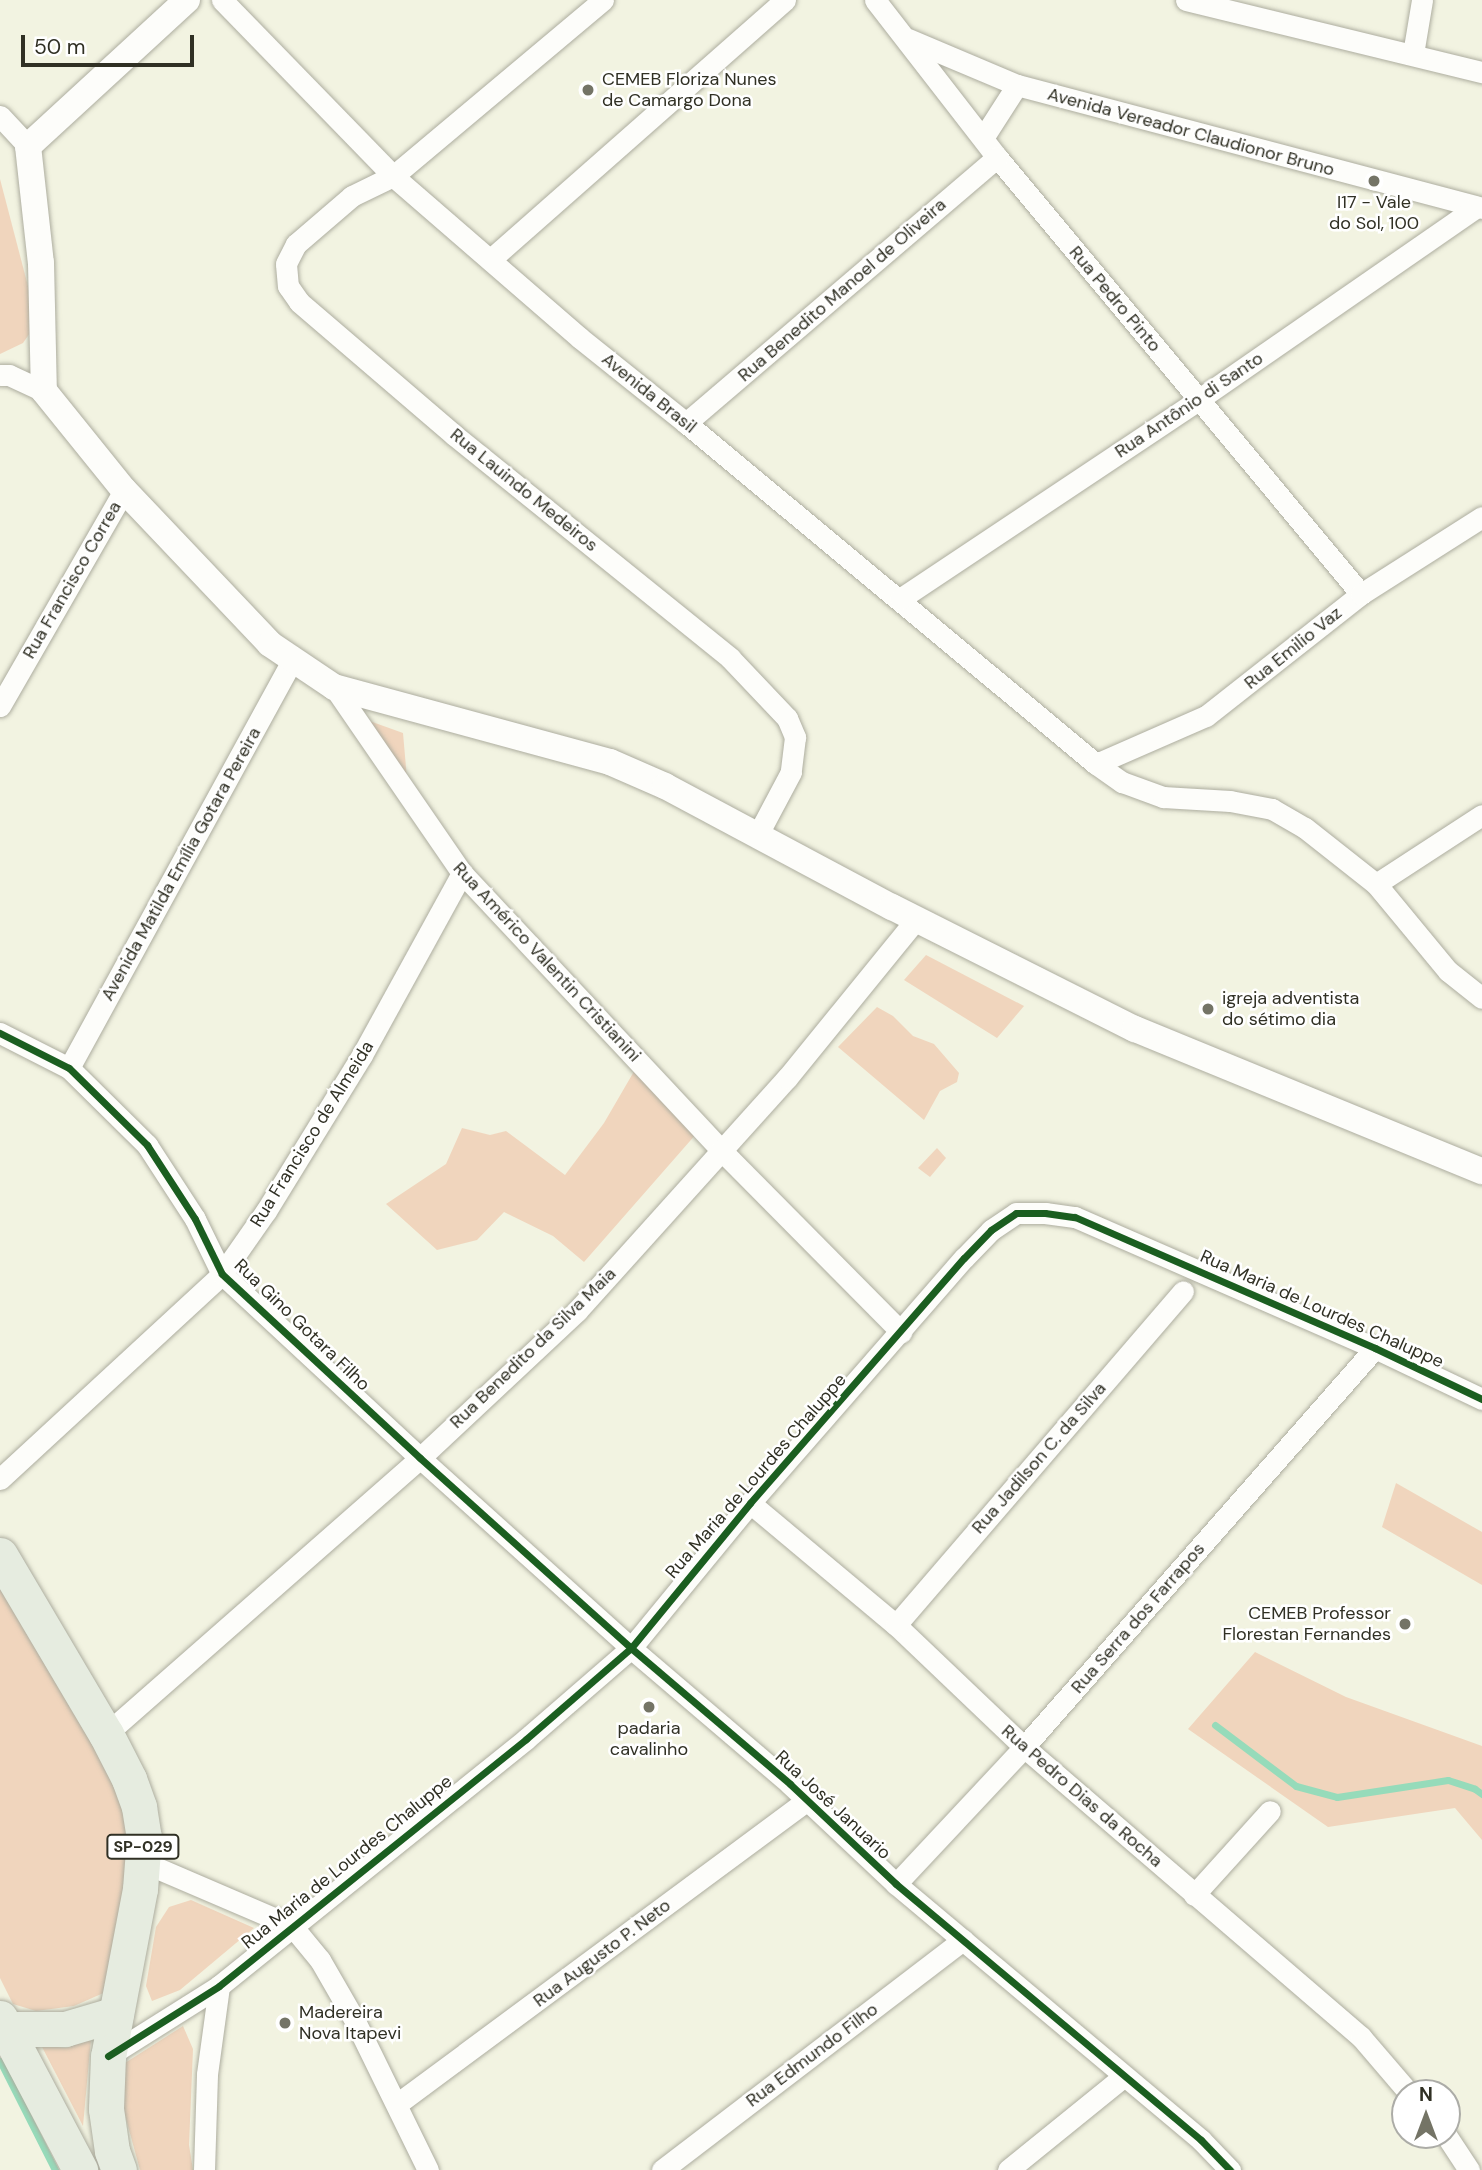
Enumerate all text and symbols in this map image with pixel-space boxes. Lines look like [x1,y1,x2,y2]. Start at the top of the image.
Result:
scale bar [24,21,198,65]
text: 50 m [34,33,85,61]
place label: CEMEB Floriza Nunes de Camargo Dona [602,69,776,112]
marker: CEMEB Floriza Nunes de Camargo Dona [580,82,596,98]
street label: Avenida Vereador Claudionor Bruno [1045,83,1337,181]
marker: I17 - Vale do Sol, 100 [1366,173,1382,189]
place label: I17 - Vale do Sol, 100 [1329,192,1419,234]
street label: Rua Benedito Manoel de Oliveira [734,194,950,386]
street label: Rua Pedro Pinto [1065,242,1165,356]
street label: Rua Antônio di Santo [1111,347,1267,463]
street label: Avenida Brasil [597,348,701,438]
street label: Rua Lauindo Medeiros [446,424,602,556]
street label: Rua Francisco Correa [18,498,126,662]
street label: Rua Emilio Vaz [1240,602,1346,694]
street label: Avenida Matilda Emília Gotara Pereira [97,723,265,1005]
street label: Rua Américo Valentin Cristianini [449,858,645,1066]
place label: igreja adventista do sétimo dia [1222,988,1359,1030]
marker: igreja adventista do sétimo dia [1200,1001,1216,1017]
street label: Rua Francisco de Almeida [246,1037,378,1231]
street label: Rua Maria de Lourdes Chaluppe [1197,1245,1447,1373]
street label: Rua Gino Gotara Filho [230,1255,374,1395]
street label: Rua Benedito da Silva Maia [446,1263,620,1433]
street label: Rua Maria de Lourdes Chaluppe [661,1369,851,1583]
street label: Rua Jadilson C. da Silva [967,1378,1111,1538]
street label: Rua Serra dos Farrapos [1067,1538,1209,1698]
place label: CEMEB Professor Florestan Fernandes [1222,1603,1391,1646]
marker: CEMEB Professor Florestan Fernandes [1397,1616,1413,1632]
marker: padaria cavalinho [641,1699,657,1715]
place label: padaria cavalinho [610,1718,688,1760]
street label: Rua Pedro Dias da Rocha [997,1720,1167,1872]
street label: Rua José Januario [771,1746,895,1864]
street label: Rua Maria de Lourdes Chaluppe [238,1770,456,1954]
road number: SP-029 [106,1834,180,1859]
street label: Rua Augusto P. Neto [529,1894,675,2012]
street label: Rua Edmundo Filho [742,1998,882,2112]
place label: Madereira Nova Itapevi [299,2002,401,2044]
marker: Madereira Nova Itapevi [277,2015,293,2031]
north arrow [1391,2079,1461,2149]
text: N [1419,2082,1433,2107]

